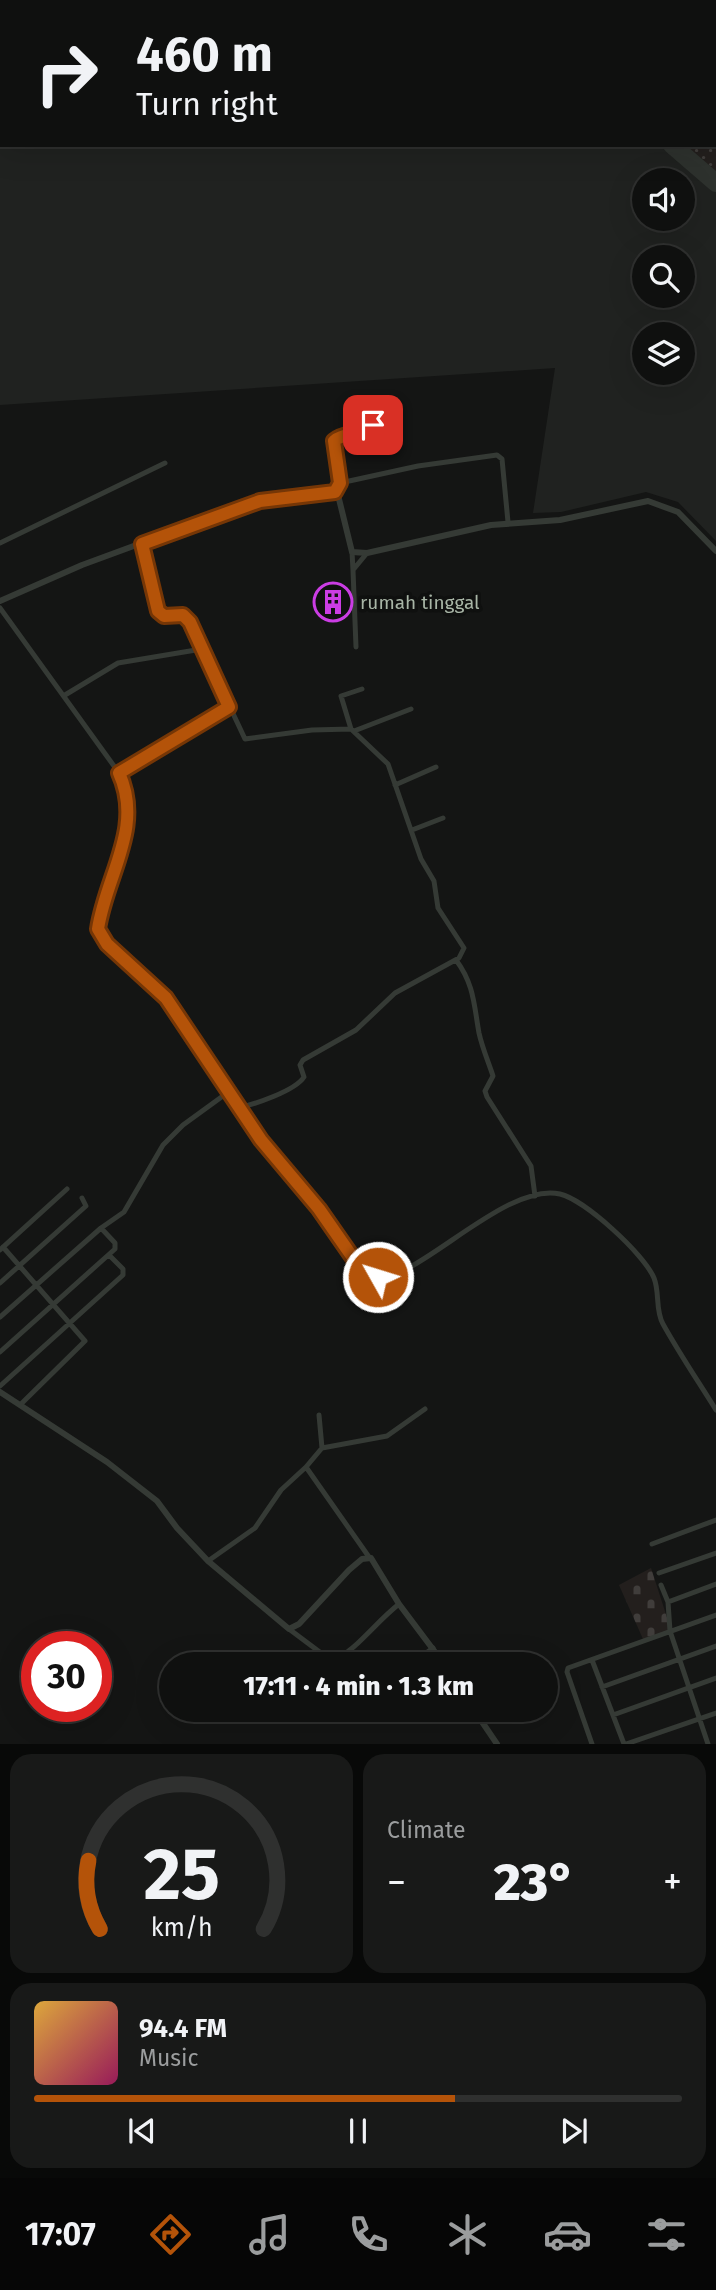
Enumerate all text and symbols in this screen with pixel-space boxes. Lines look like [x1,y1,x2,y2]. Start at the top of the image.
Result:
text: 460 m [136,25,273,84]
icon: right [21,28,112,119]
text: Turn right [136,85,278,123]
map controls [632,168,695,385]
button: sound [632,168,695,231]
button: search [632,245,695,308]
button: layers [632,322,695,385]
pin [343,395,403,455]
icon: arrive [354,406,392,444]
building icon: rumah tinggal [312,581,354,623]
place label: rumah tinggal [360,591,480,614]
position arrow [341,1240,415,1314]
speed limit sign: 30 [21,1631,112,1722]
text: 17:11 · 4 min · 1.3 km [243,1671,474,1702]
text: Climate [387,1816,466,1844]
text: 25 [143,1832,220,1919]
text: 23° [494,1851,575,1914]
text: − [387,1859,406,1905]
text: + [663,1859,682,1905]
text: km/h [151,1913,212,1943]
text: 94.4 FM [139,2013,227,2044]
text: Music [139,2044,199,2072]
icon: previous [123,2112,161,2150]
icon: pause [339,2112,377,2150]
icon: next [555,2112,593,2150]
icon: directions [146,2210,195,2259]
icon: music [245,2210,294,2259]
icon: phone [344,2210,393,2259]
icon: climate [443,2210,492,2259]
icon: car [543,2210,592,2259]
icon: filters [642,2210,691,2259]
text: 17:07 [25,2215,96,2253]

